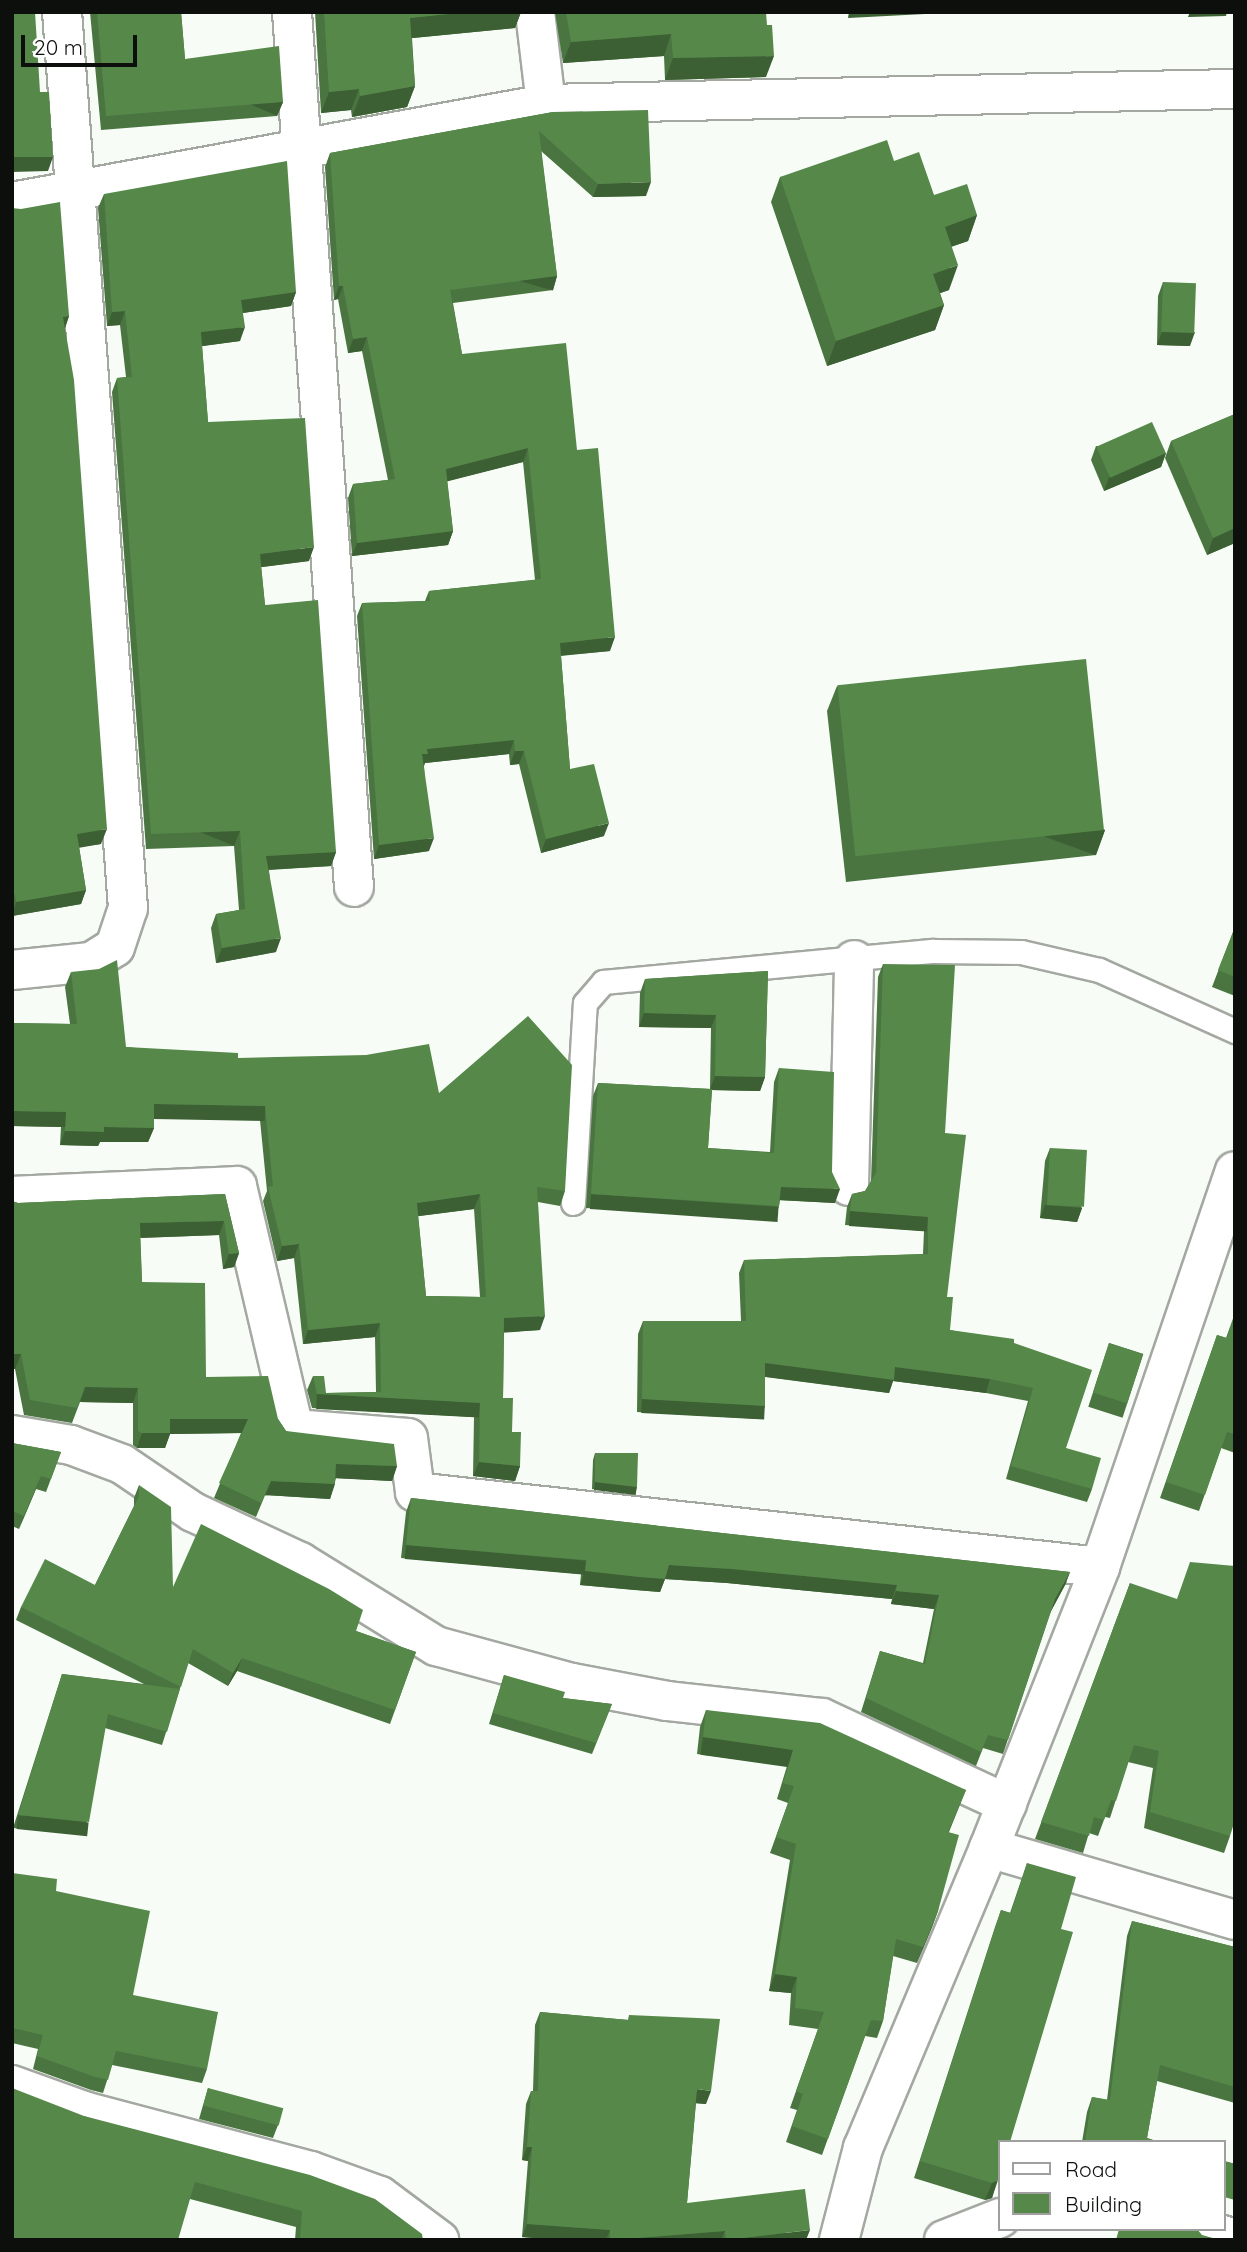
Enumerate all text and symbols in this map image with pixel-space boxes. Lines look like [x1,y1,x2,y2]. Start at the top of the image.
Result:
scale bar [24,21,140,65]
text: 20 m [34,34,83,60]
legend [998,2140,1226,2231]
text: Road [1065,2156,1117,2182]
text: Building [1065,2191,1142,2217]

